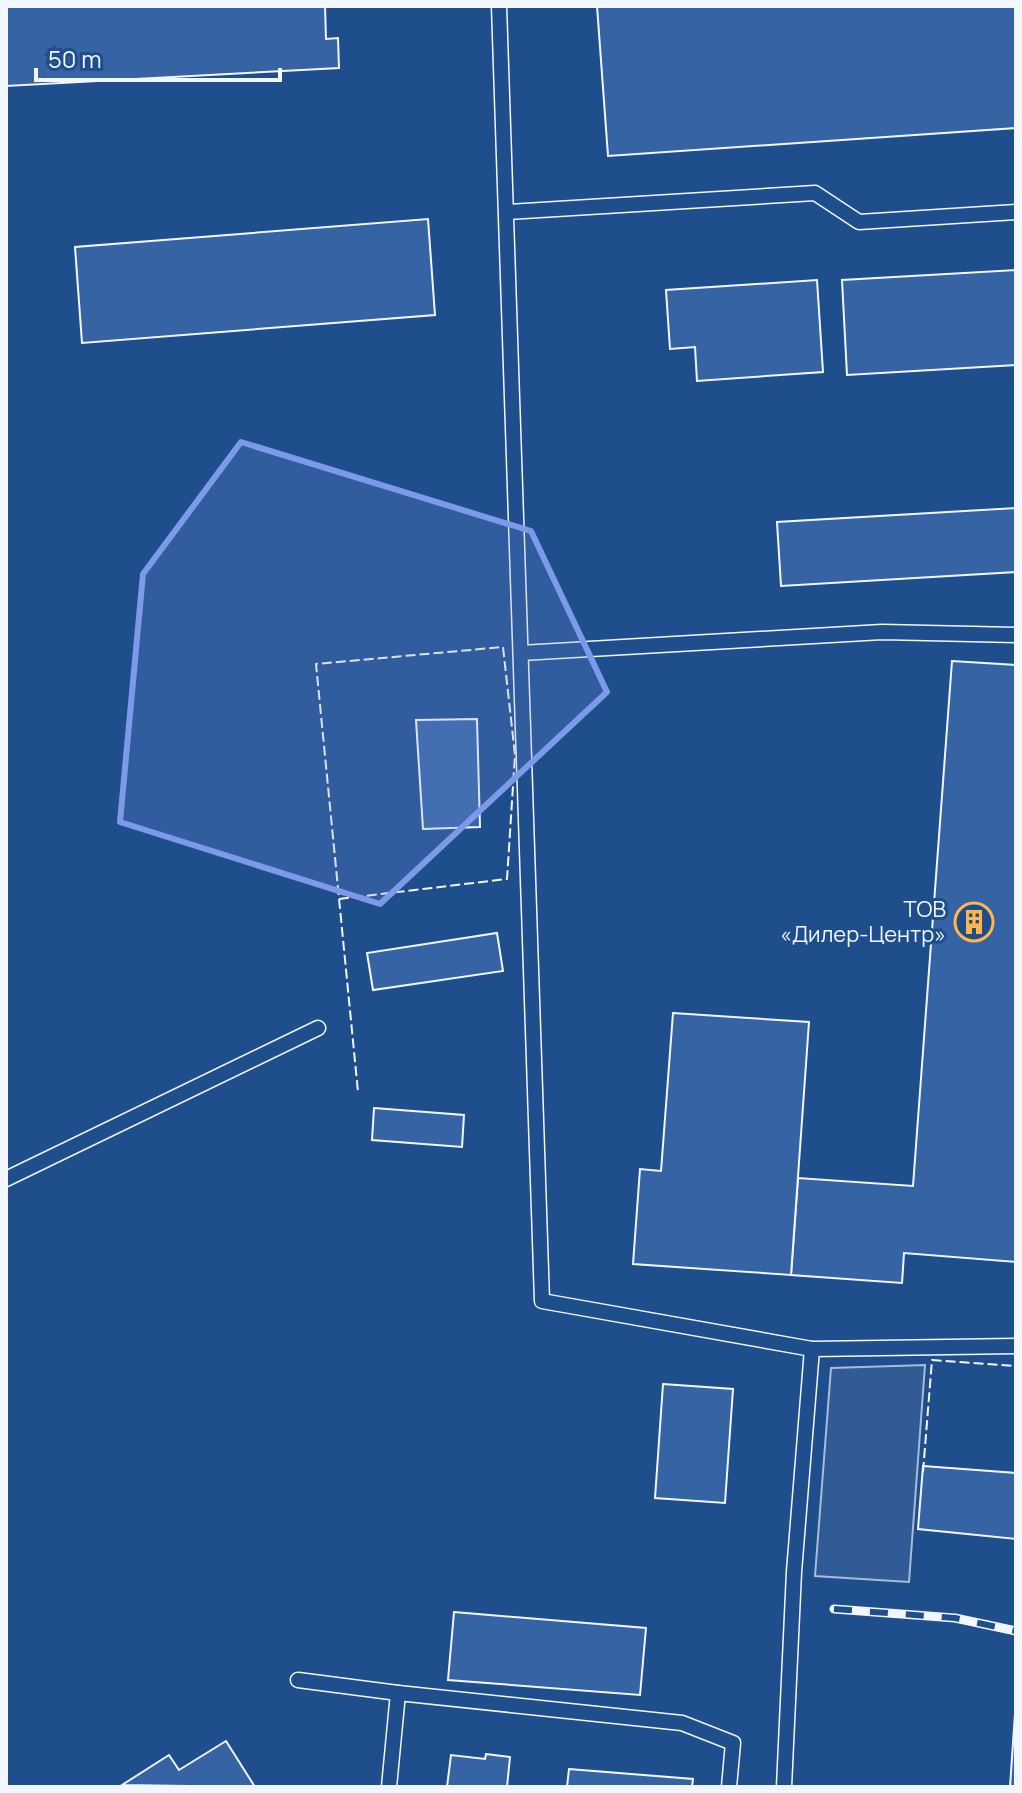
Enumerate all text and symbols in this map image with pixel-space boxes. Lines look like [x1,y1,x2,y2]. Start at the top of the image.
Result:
scale bar [36,32,280,82]
text: 50 m [48,42,102,75]
place label: ТОВ «Дилер-Центр» [780,894,946,949]
building icon: ТОВ «Дилер-Центр» [953,901,995,943]

